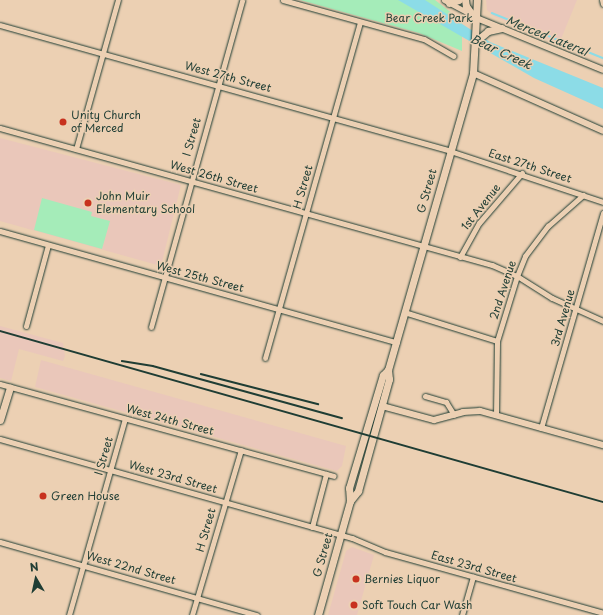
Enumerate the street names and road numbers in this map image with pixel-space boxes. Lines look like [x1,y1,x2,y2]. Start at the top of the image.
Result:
street label: West 27th Street [183,59,273,95]
street label: I Street [180,116,204,158]
street label: East 27th Street [487,146,573,186]
street label: West 26th Street [168,158,260,196]
street label: H Street [290,164,316,210]
street label: G Street [414,167,440,215]
street label: 1st Avenue [459,181,503,233]
street label: 2nd Avenue [487,258,519,322]
street label: West 25th Street [155,259,245,295]
street label: 3rd Avenue [548,287,578,349]
street label: West 24th Street [125,402,215,438]
street label: I Street [92,435,116,477]
street label: West 23rd Street [127,458,219,496]
street label: H Street [193,507,219,553]
street label: G Street [310,531,336,579]
street label: East 23rd Street [430,548,518,586]
street label: West 22nd Street [84,549,178,587]

